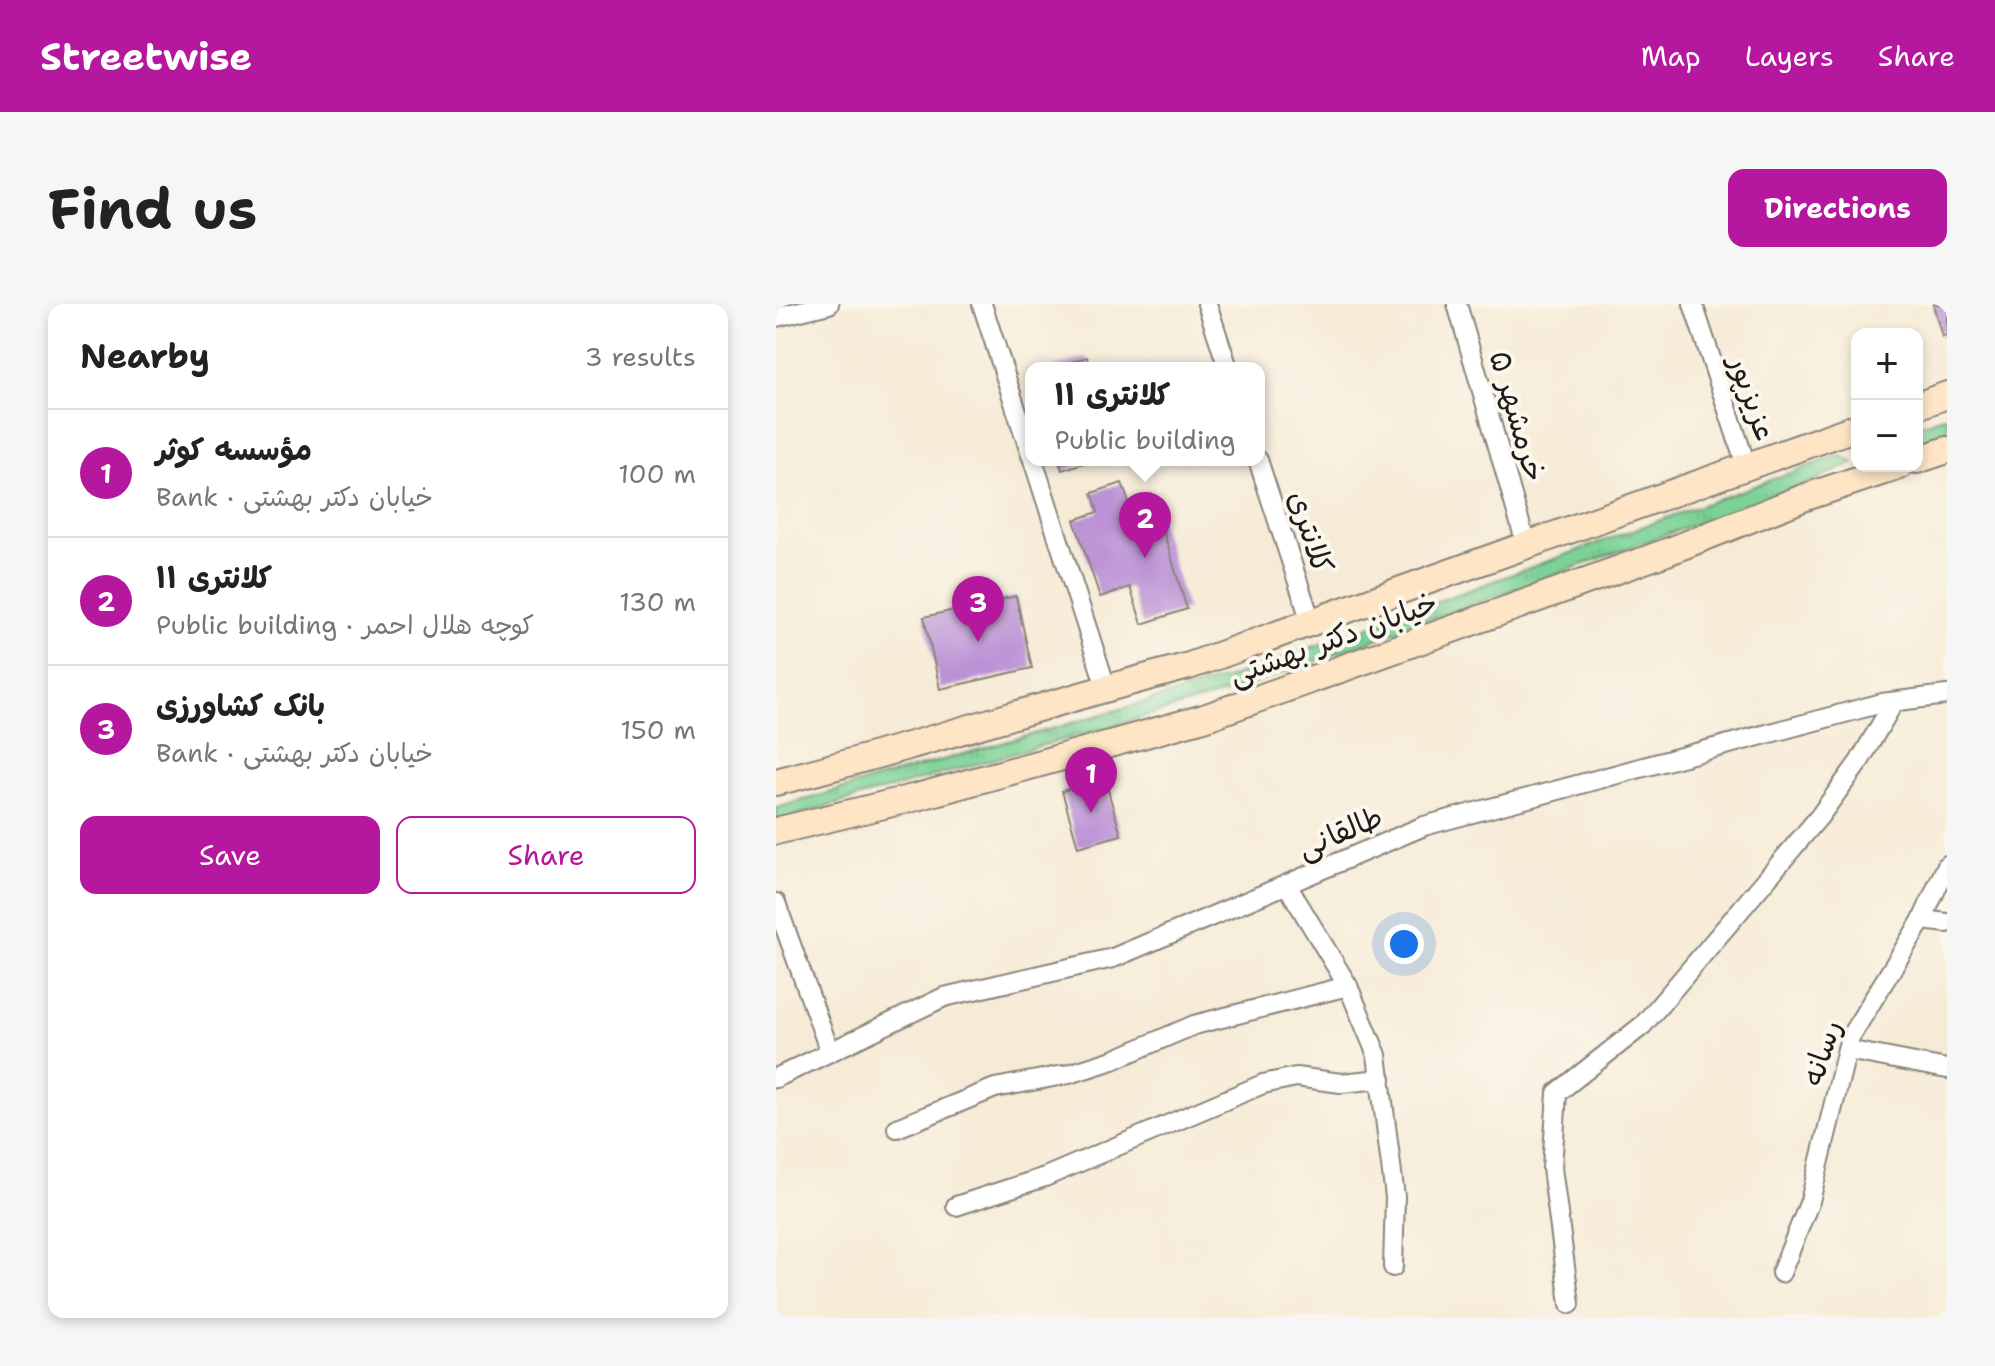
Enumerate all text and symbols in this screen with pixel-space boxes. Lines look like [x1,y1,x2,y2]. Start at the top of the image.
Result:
text: Streetwise [40,31,252,82]
text: Map [1641,37,1701,75]
text: Layers [1745,37,1834,75]
text: Share [1878,37,1955,75]
button: Directions [1728,169,1947,247]
text: Find us [48,171,257,246]
map controls [1851,328,1923,472]
button: + [1851,328,1923,400]
text: Nearby [80,333,210,379]
text: 3 results [584,339,696,374]
street label: خرمشهر ۵ [1480,346,1556,486]
street label: عزیزپور [1718,347,1787,446]
popup [1025,362,1265,466]
text: کلانتری ۱۱ [1054,374,1170,415]
button: − [1851,400,1923,472]
text: Public building [1054,422,1236,457]
text: مؤسسه کوثر [156,429,312,470]
text: 1 [100,456,112,491]
text: 100 m [618,456,696,491]
text: Bank · خیابان دکتر بهشتی [156,479,433,514]
street label: کلانتری [1278,486,1344,578]
pin: 2 [1119,492,1171,558]
text: کلانتری ۱۱ [156,557,272,598]
pin: 3 [952,576,1004,642]
street label: خیابان دکتر بهشتی [1223,581,1443,695]
text: 2 [97,584,115,619]
text: 130 m [619,584,696,619]
text: Public building · کوچه هلال احمر [156,607,534,642]
text: بانک کشاورزی [156,685,325,726]
text: 3 [97,712,115,747]
text: 150 m [620,712,696,747]
text: Bank · خیابان دکتر بهشتی [156,735,433,770]
pin: 1 [1065,747,1117,813]
street label: طالقانی [1291,796,1389,868]
button: Save [80,816,380,894]
button: Share [396,816,696,894]
your location [1384,924,1424,964]
street label: رسانه [1791,1014,1851,1092]

